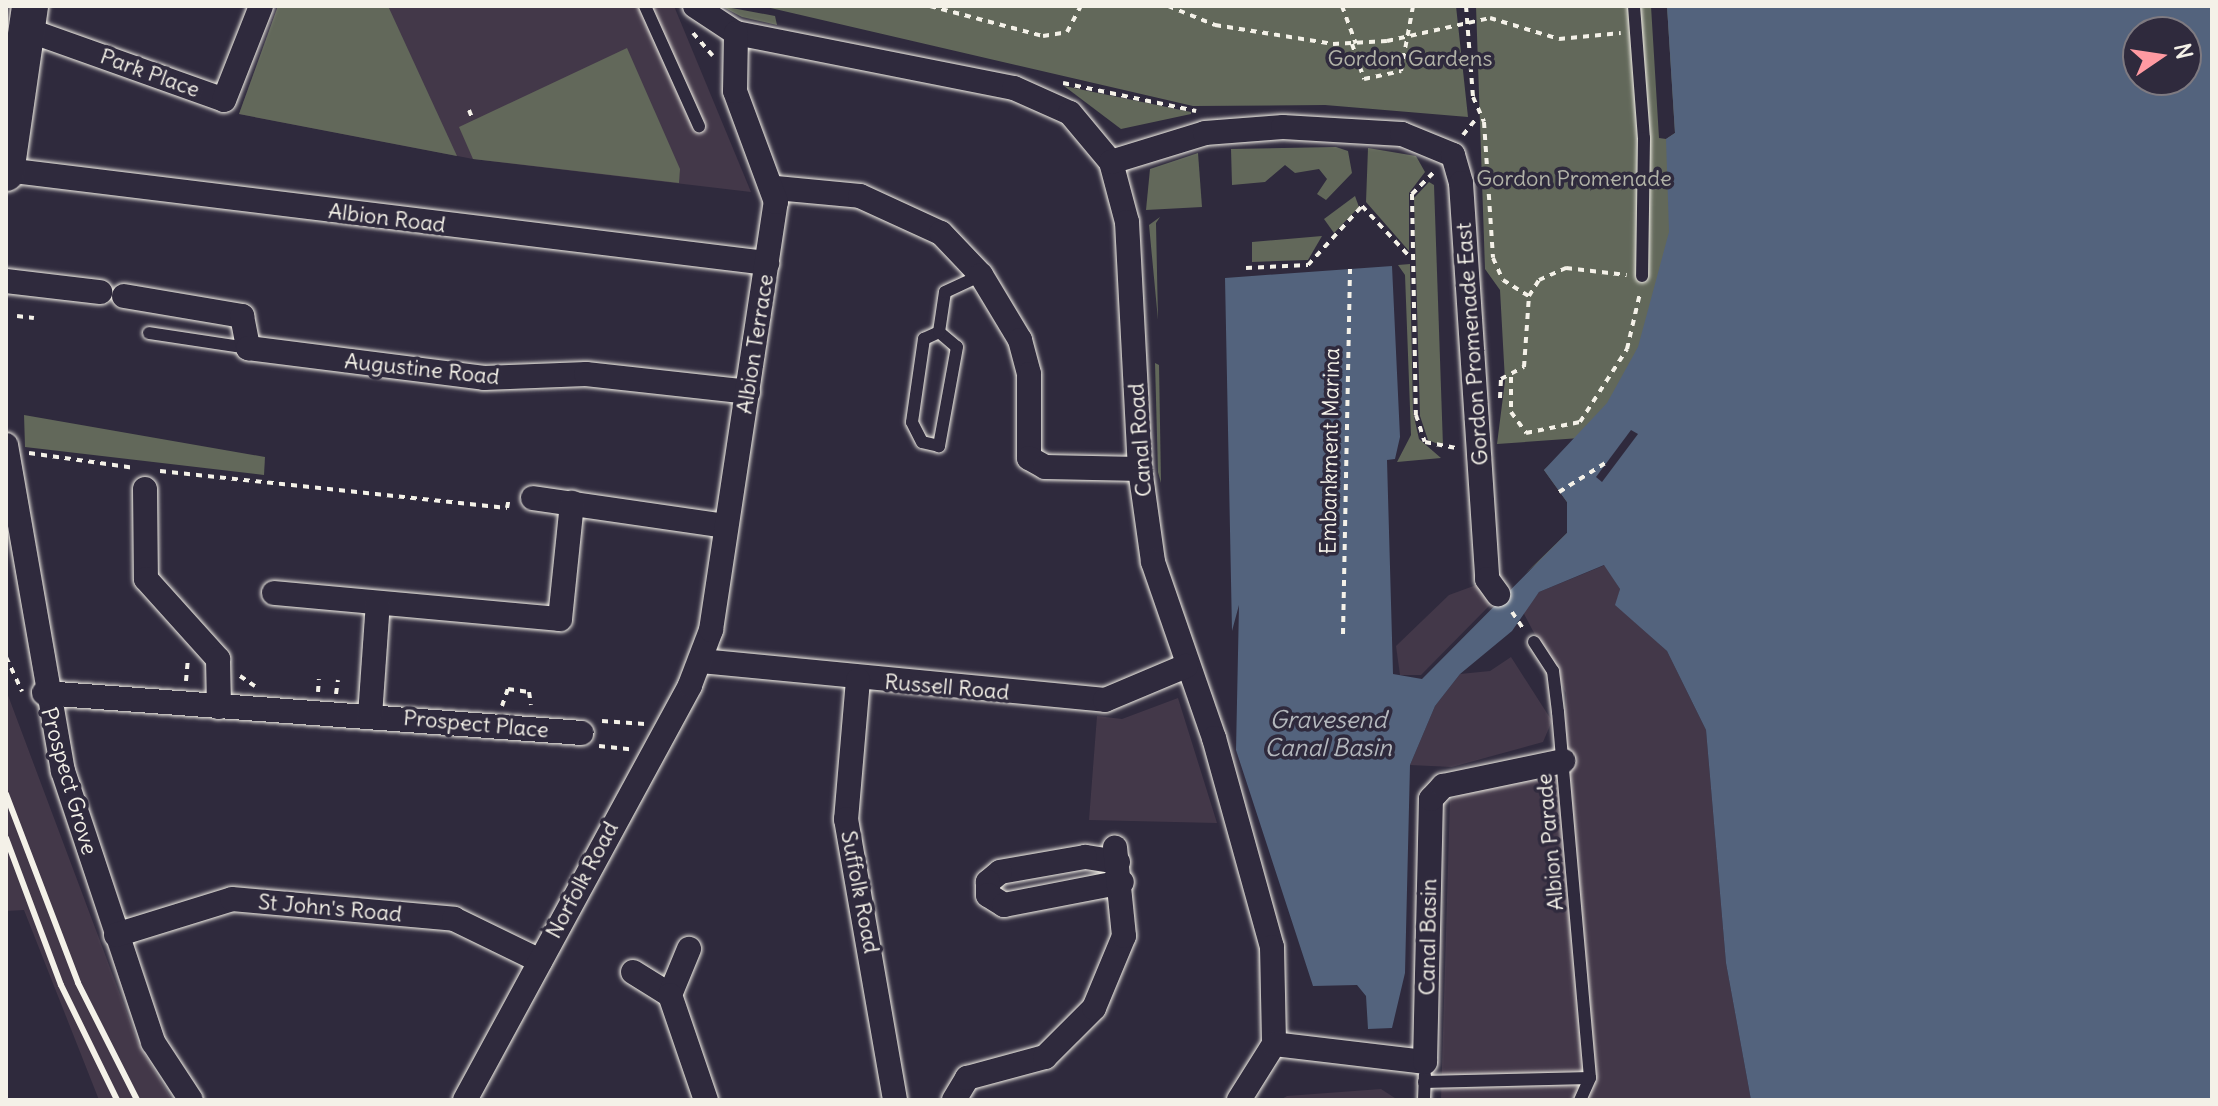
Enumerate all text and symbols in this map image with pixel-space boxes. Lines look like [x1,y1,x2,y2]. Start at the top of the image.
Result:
north arrow [2122,16,2202,96]
text: N [2168,40,2199,62]
street label: Park Place [97,43,203,103]
park label: Gordon Gardens [1328,46,1492,72]
park label: Gordon Promenade [1476,166,1672,192]
street label: Albion Road [327,198,447,238]
street label: Gordon Promenade East [1450,222,1494,466]
street label: Albion Terrace [731,272,779,416]
street label: Augustine Road [343,348,501,390]
street label: Embankment Marina [1315,348,1345,554]
street label: Canal Road [1123,382,1157,498]
street label: Russell Road [883,668,1011,706]
street label: Prospect Grove [35,704,103,858]
street label: Prospect Place [402,704,550,744]
water label: Gravesend Canal Basin [1264,706,1392,762]
street label: Albion Parade [1531,772,1569,912]
street label: Norfolk Road [540,817,624,943]
street label: Suffolk Road [835,828,885,956]
street label: Canal Basin [1414,878,1442,996]
street label: St John's Road [257,889,403,927]

